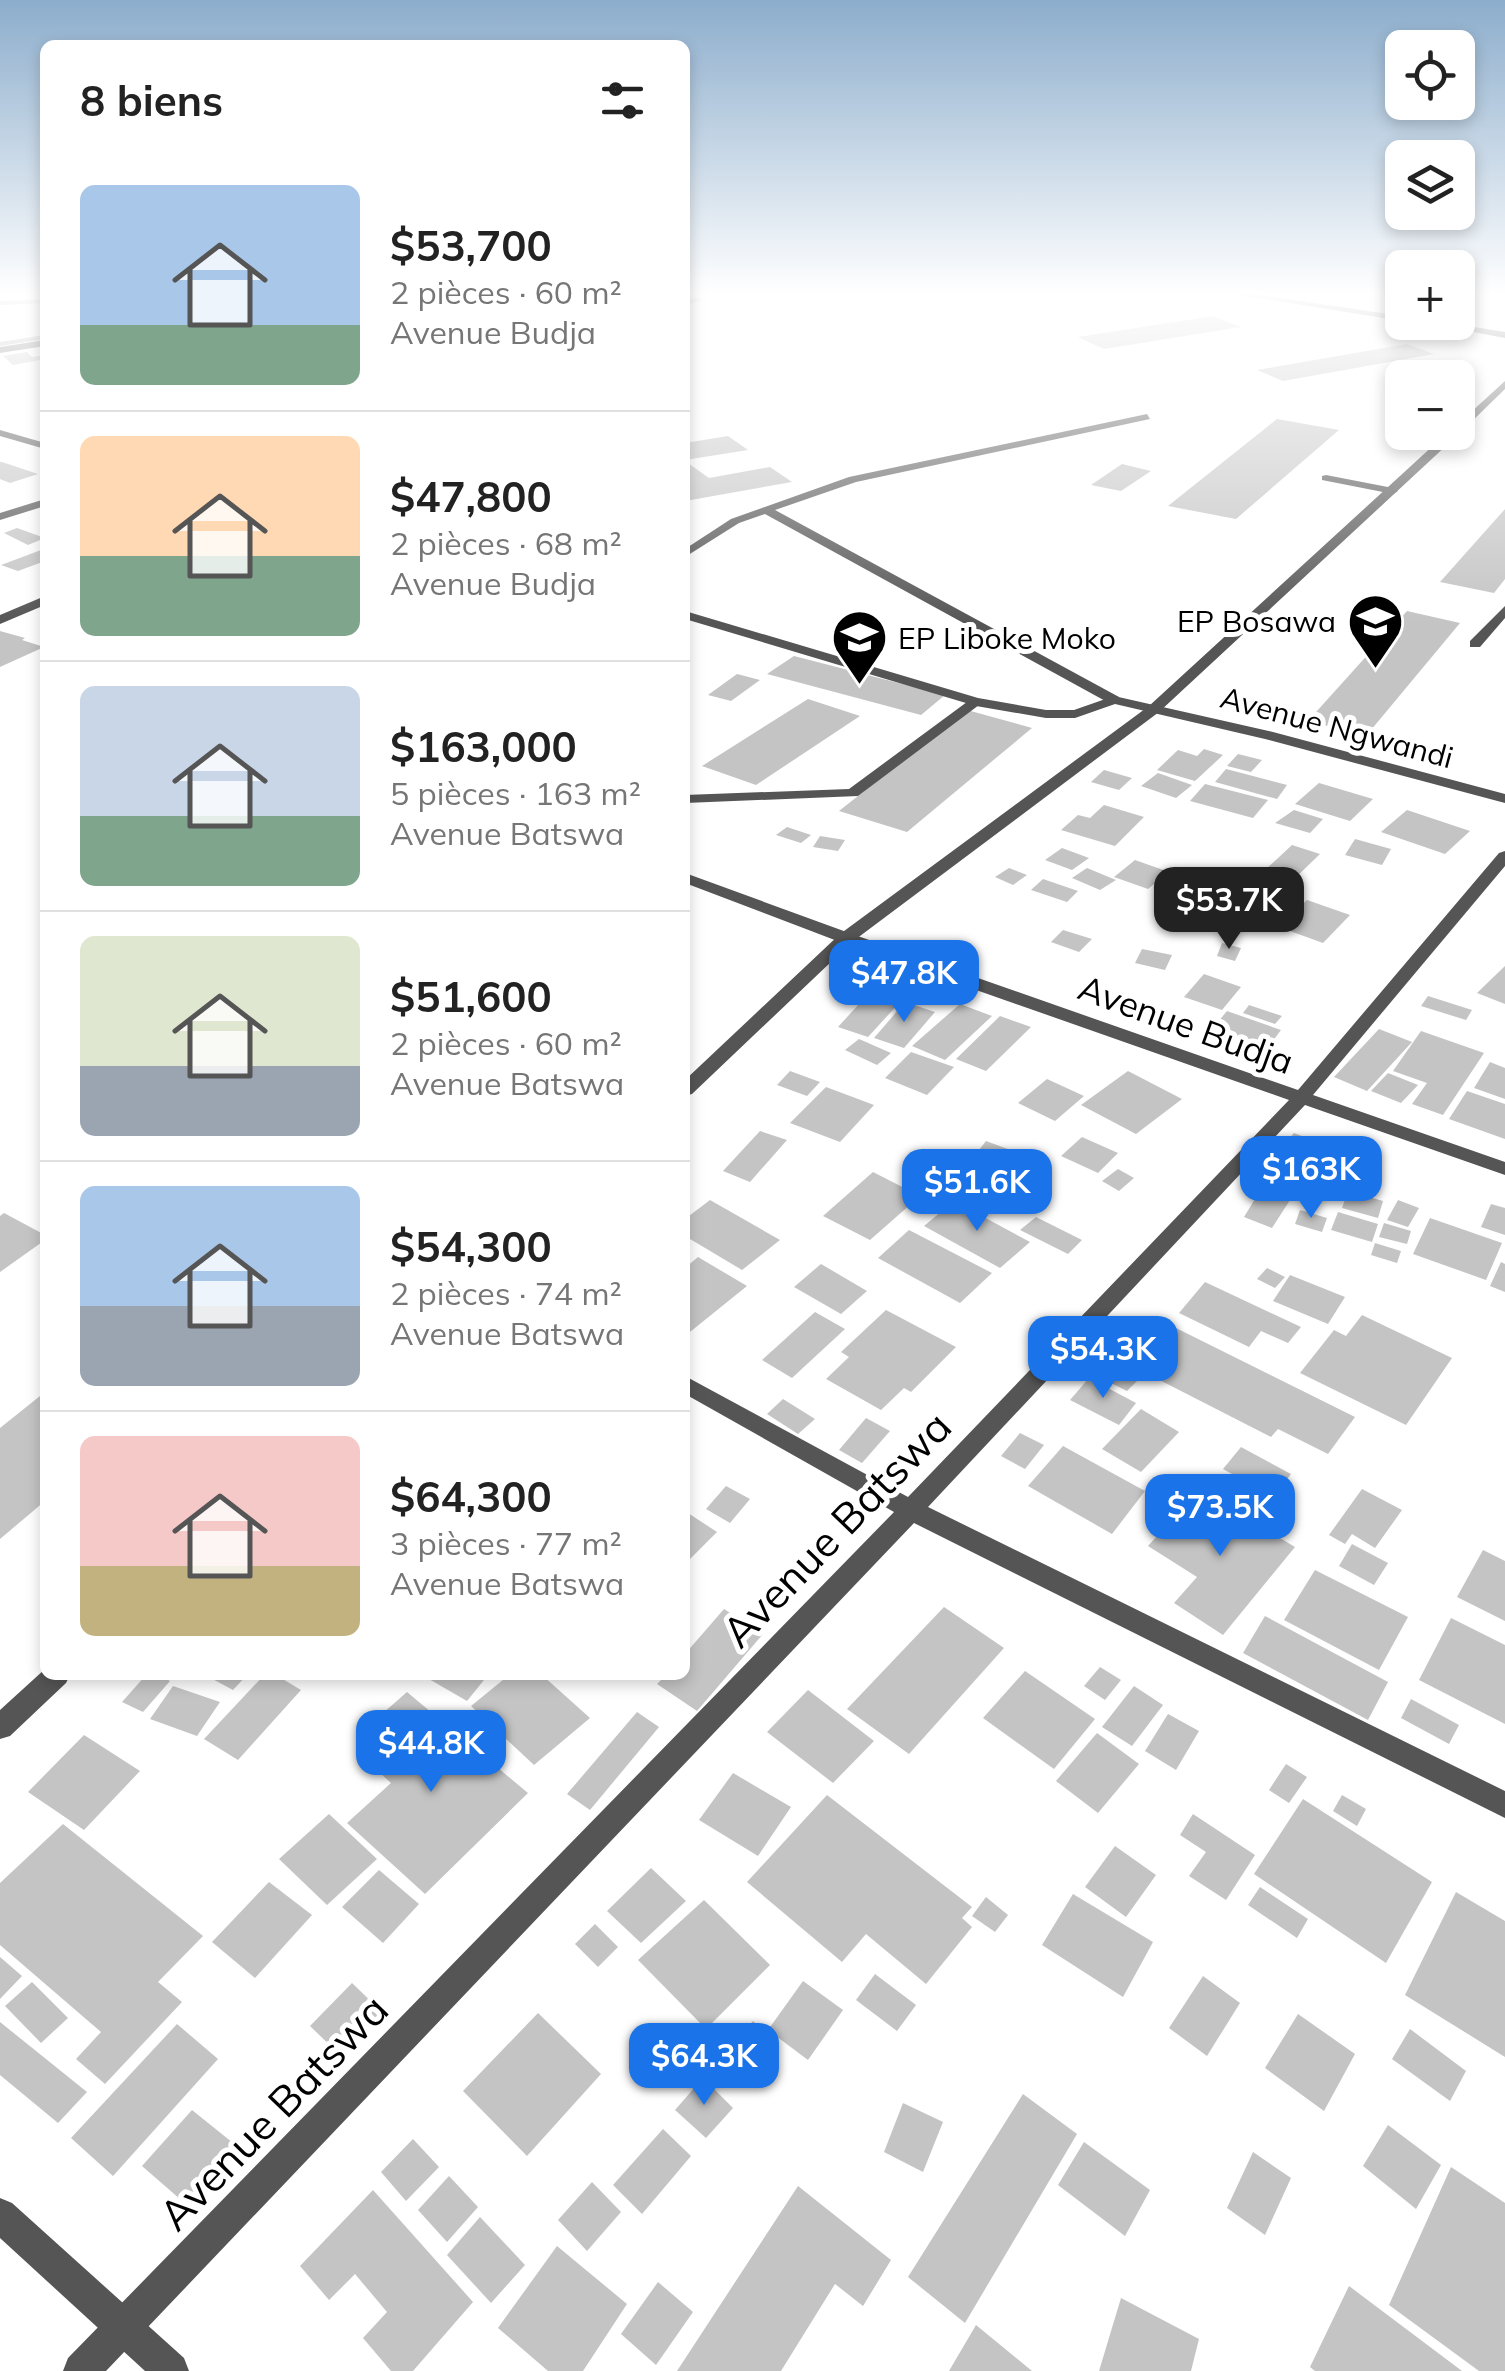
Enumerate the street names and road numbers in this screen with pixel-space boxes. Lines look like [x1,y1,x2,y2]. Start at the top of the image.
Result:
street label: Avenue Ngwandi [1216,678,1458,776]
street label: Avenue Budja [1073,965,1299,1083]
street label: Avenue Batswa [710,1400,962,1658]
street label: Avenue Batswa [147,1983,399,2241]

